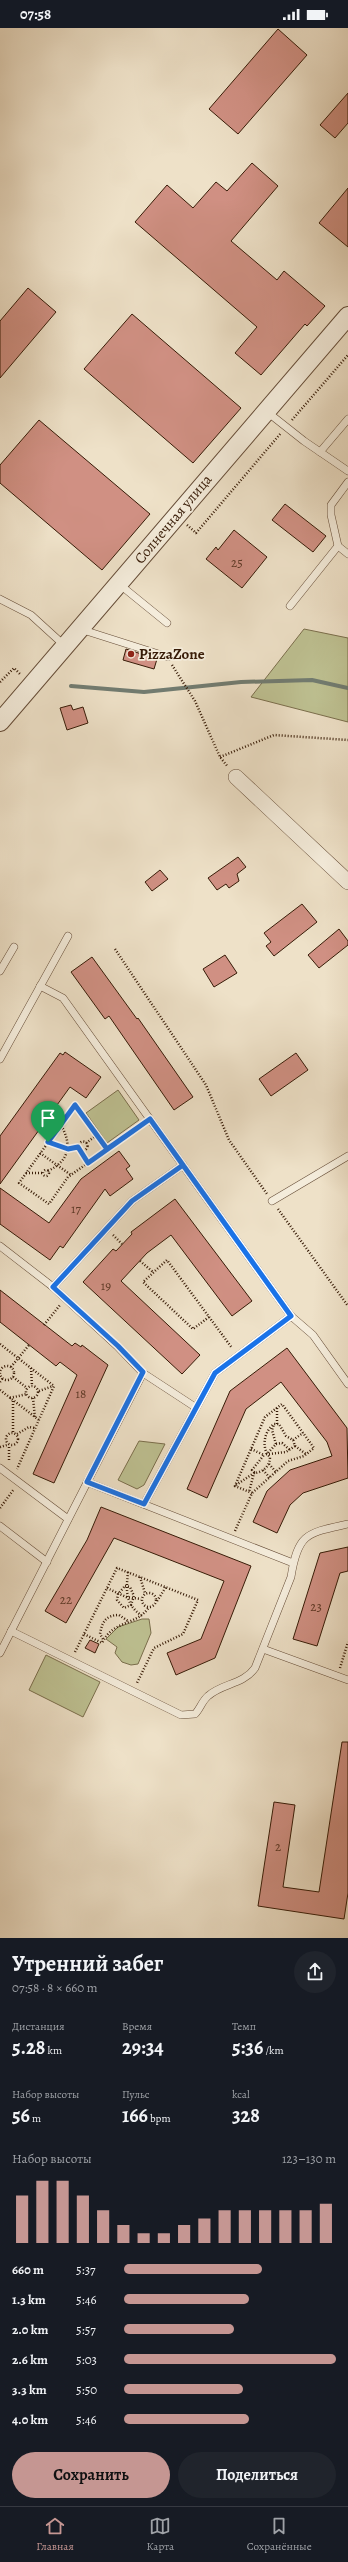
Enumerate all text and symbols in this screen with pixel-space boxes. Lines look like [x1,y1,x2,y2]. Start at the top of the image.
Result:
text: 07:58 [20,4,51,24]
street label: Солнечная улица [130,470,216,568]
house number: 25 [231,554,243,571]
place label: PizzaZone [139,644,205,664]
marker: PizzaZone [126,649,136,659]
pin [31,1101,65,1142]
icon: arrive [37,1107,59,1129]
house number: 17 [71,1200,81,1217]
house number: 19 [101,1277,111,1294]
house number: 18 [76,1385,86,1402]
house number: 22 [60,1591,72,1608]
house number: 23 [310,1598,322,1615]
house number: 2 [275,1838,281,1855]
text: Утренний забег [12,1949,163,1979]
button: share [294,1951,336,1993]
text: 07:58 · 8 × 660 m [12,1979,97,1996]
text: Дистанция [12,2019,64,2034]
text: Время [122,2019,152,2034]
text: Темп [232,2019,256,2034]
text: 5.28 [12,2034,45,2061]
text: 29:34 [122,2034,164,2061]
text: 5:36 [232,2034,263,2061]
text: km [45,2043,62,2058]
text: /km [263,2043,284,2058]
text: Набор высоты [12,2087,79,2102]
text: Пульс [122,2087,150,2102]
text: kcal [232,2087,250,2102]
text: 56 [12,2102,30,2129]
text: 166 [122,2102,148,2129]
text: 328 [232,2102,260,2129]
text: m [30,2111,41,2126]
text: bpm [148,2111,171,2126]
text: Набор высоты [12,2150,92,2167]
text: 123–130 m [282,2150,336,2167]
text: 660 m [12,2261,44,2278]
text: 5:37 [76,2261,96,2278]
text: 1.3 km [12,2291,46,2308]
text: 5:46 [76,2291,97,2308]
text: 2.0 km [12,2321,48,2338]
text: 5:57 [76,2321,96,2338]
text: 2.6 km [12,2351,48,2368]
text: 5:03 [76,2351,97,2368]
text: 3.3 km [12,2381,47,2398]
text: 5:50 [76,2381,97,2398]
text: 4.0 km [12,2411,48,2428]
text: 5:46 [76,2411,97,2428]
button: Сохранить [12,2452,170,2498]
button: Поделиться [178,2452,336,2498]
tab: Главная [36,2515,74,2554]
tab: Карта [146,2515,174,2554]
tab: Сохранённые [247,2515,312,2554]

